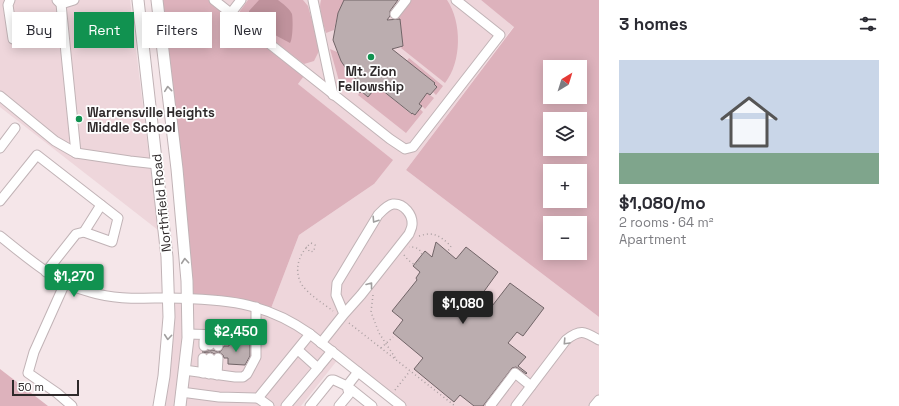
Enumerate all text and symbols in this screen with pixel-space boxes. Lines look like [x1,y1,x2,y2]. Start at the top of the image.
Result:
chip: Buy [12,12,66,48]
chip: Rent [74,12,134,48]
chip: Filters [142,12,212,48]
chip: New [220,12,276,48]
text: 3 homes [619,13,688,35]
icon: filters [857,13,879,35]
marker: Mt. Zion Fellowship [366,52,376,62]
north arrow [543,60,587,104]
map controls [543,60,587,260]
place label: Mt. Zion Fellowship [338,63,404,95]
one-way arrow [164,86,173,93]
icon: home [713,86,785,158]
place label: Warrensville Heights Middle School [87,104,215,136]
button: layers [543,112,587,156]
marker: Warrensville Heights Middle School [74,114,84,124]
street label: Northfield Road [148,153,175,253]
button: + [543,164,587,208]
text: $1,080/mo [619,192,706,214]
text: 2 rooms · 64 m² [619,214,713,231]
one-way arrow [373,216,380,223]
button: − [543,216,587,260]
text: Apartment [619,231,687,248]
one-way arrow [181,258,190,264]
pin: $1,270 [41,264,107,298]
text: $1,270 [54,268,94,285]
one-way arrow [365,282,372,290]
pin: $1,080 [430,291,496,325]
text: $1,080 [442,295,484,312]
pin: $2,450 [203,319,269,353]
text: $2,450 [214,323,258,340]
one-way arrow [163,334,172,340]
one-way arrow [564,337,571,344]
scale bar [12,378,79,397]
text: 50 m [18,380,44,394]

